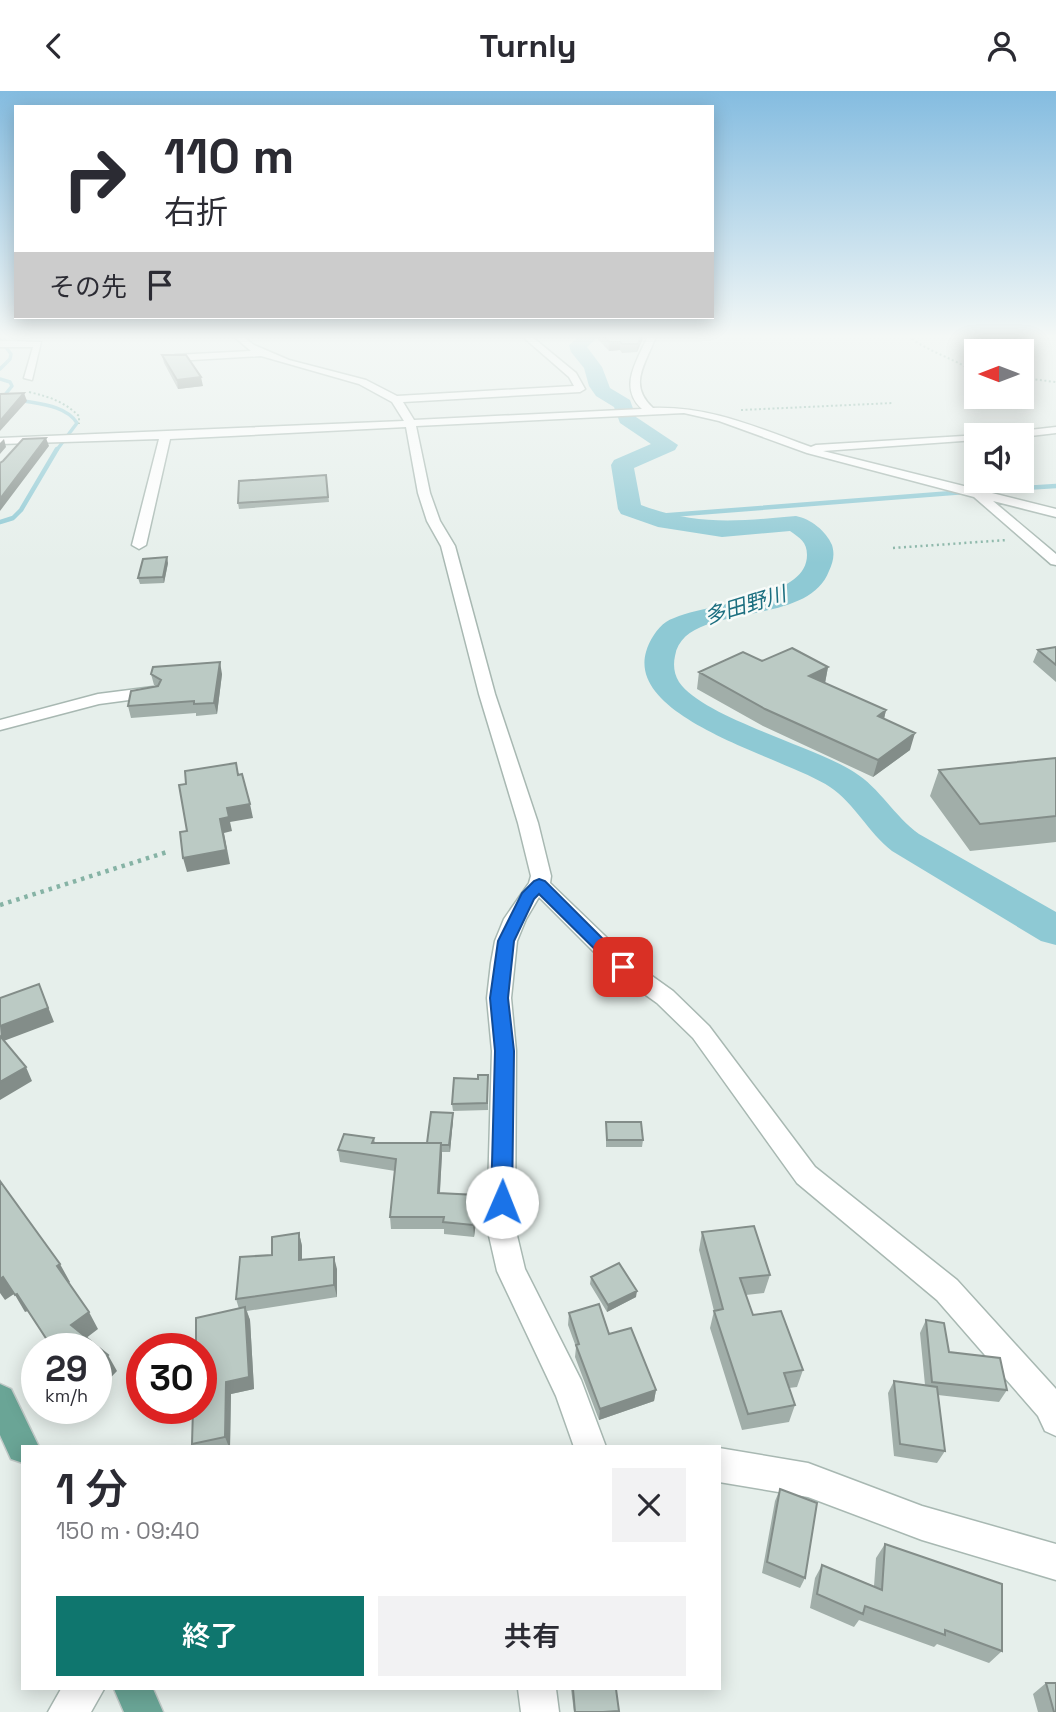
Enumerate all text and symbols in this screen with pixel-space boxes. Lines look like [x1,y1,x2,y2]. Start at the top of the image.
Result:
text: Turnly [480,26,576,66]
icon: back [35,27,73,65]
icon: person [983,27,1021,65]
text: 110 m [164,125,294,187]
icon: right [49,133,140,224]
text: 右折 [164,192,228,232]
icon: arrive [141,266,179,304]
text: その先 [49,270,127,304]
north arrow [964,339,1034,409]
map controls [964,339,1034,493]
button: sound [964,423,1034,493]
water label: 多田野川 [701,579,791,630]
pin [593,937,653,997]
icon: arrive [604,948,642,986]
position arrow [465,1165,539,1239]
speed limit sign: 30 [126,1333,217,1424]
text: 29 [45,1347,88,1391]
text: km/h [45,1384,88,1407]
text: 1 分 [56,1463,128,1516]
button: close [612,1468,686,1542]
text: 150 m · 09:40 [56,1516,200,1546]
button: 終了 [56,1596,364,1676]
button: 共有 [378,1596,686,1676]

